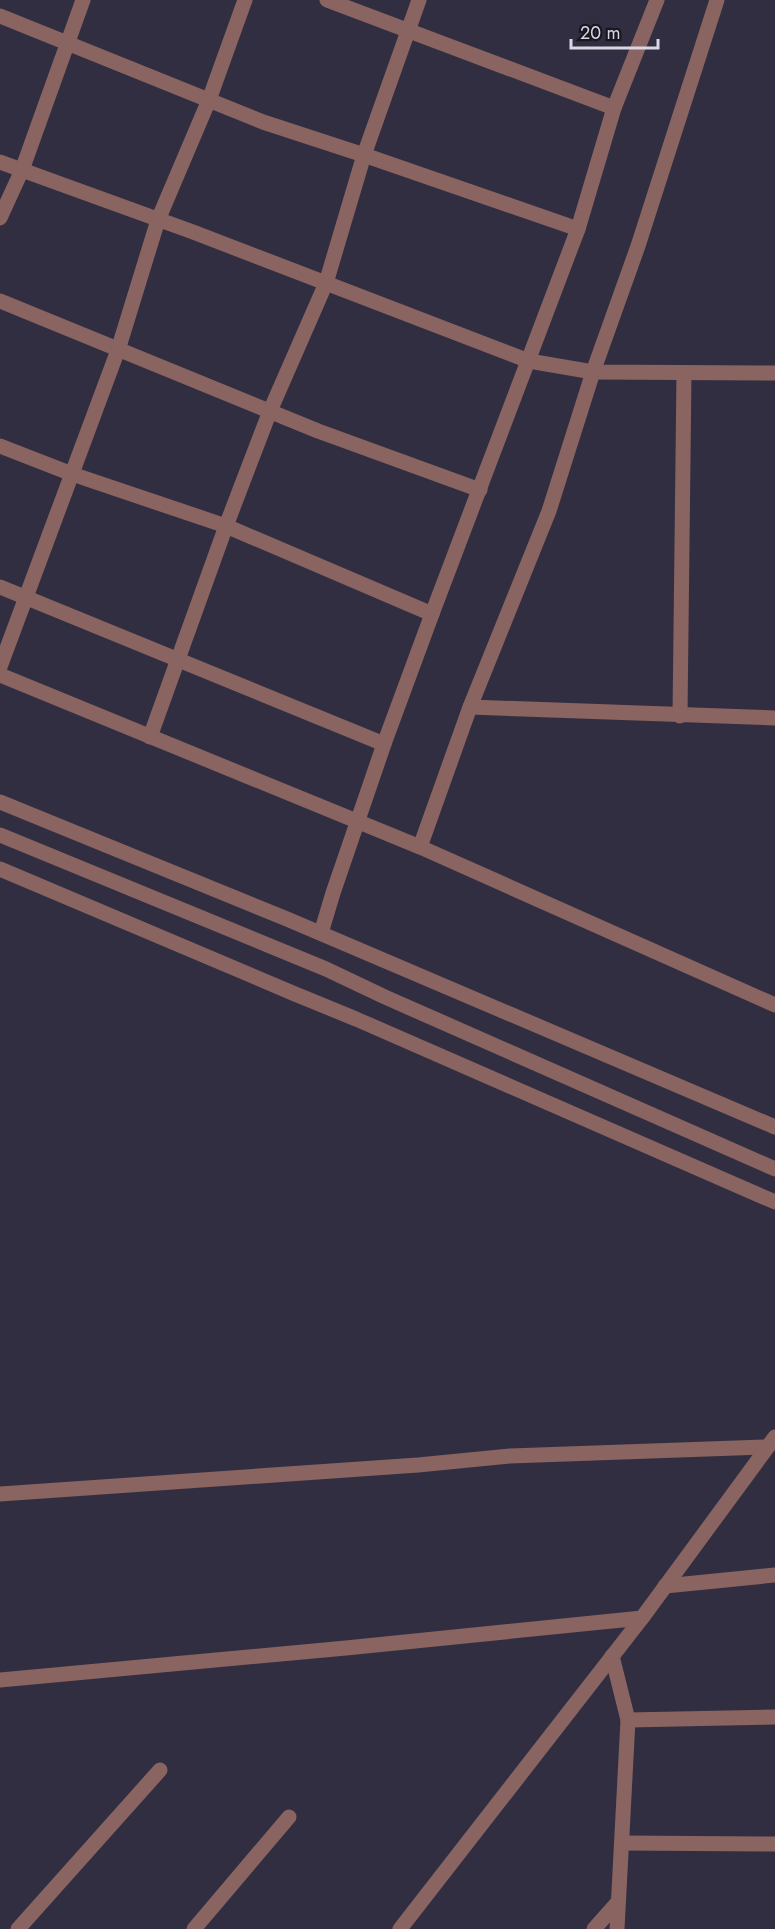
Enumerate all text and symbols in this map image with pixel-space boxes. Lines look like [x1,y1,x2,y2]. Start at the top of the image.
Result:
scale bar [571,12,658,50]
text: 20 m [580,20,620,46]

